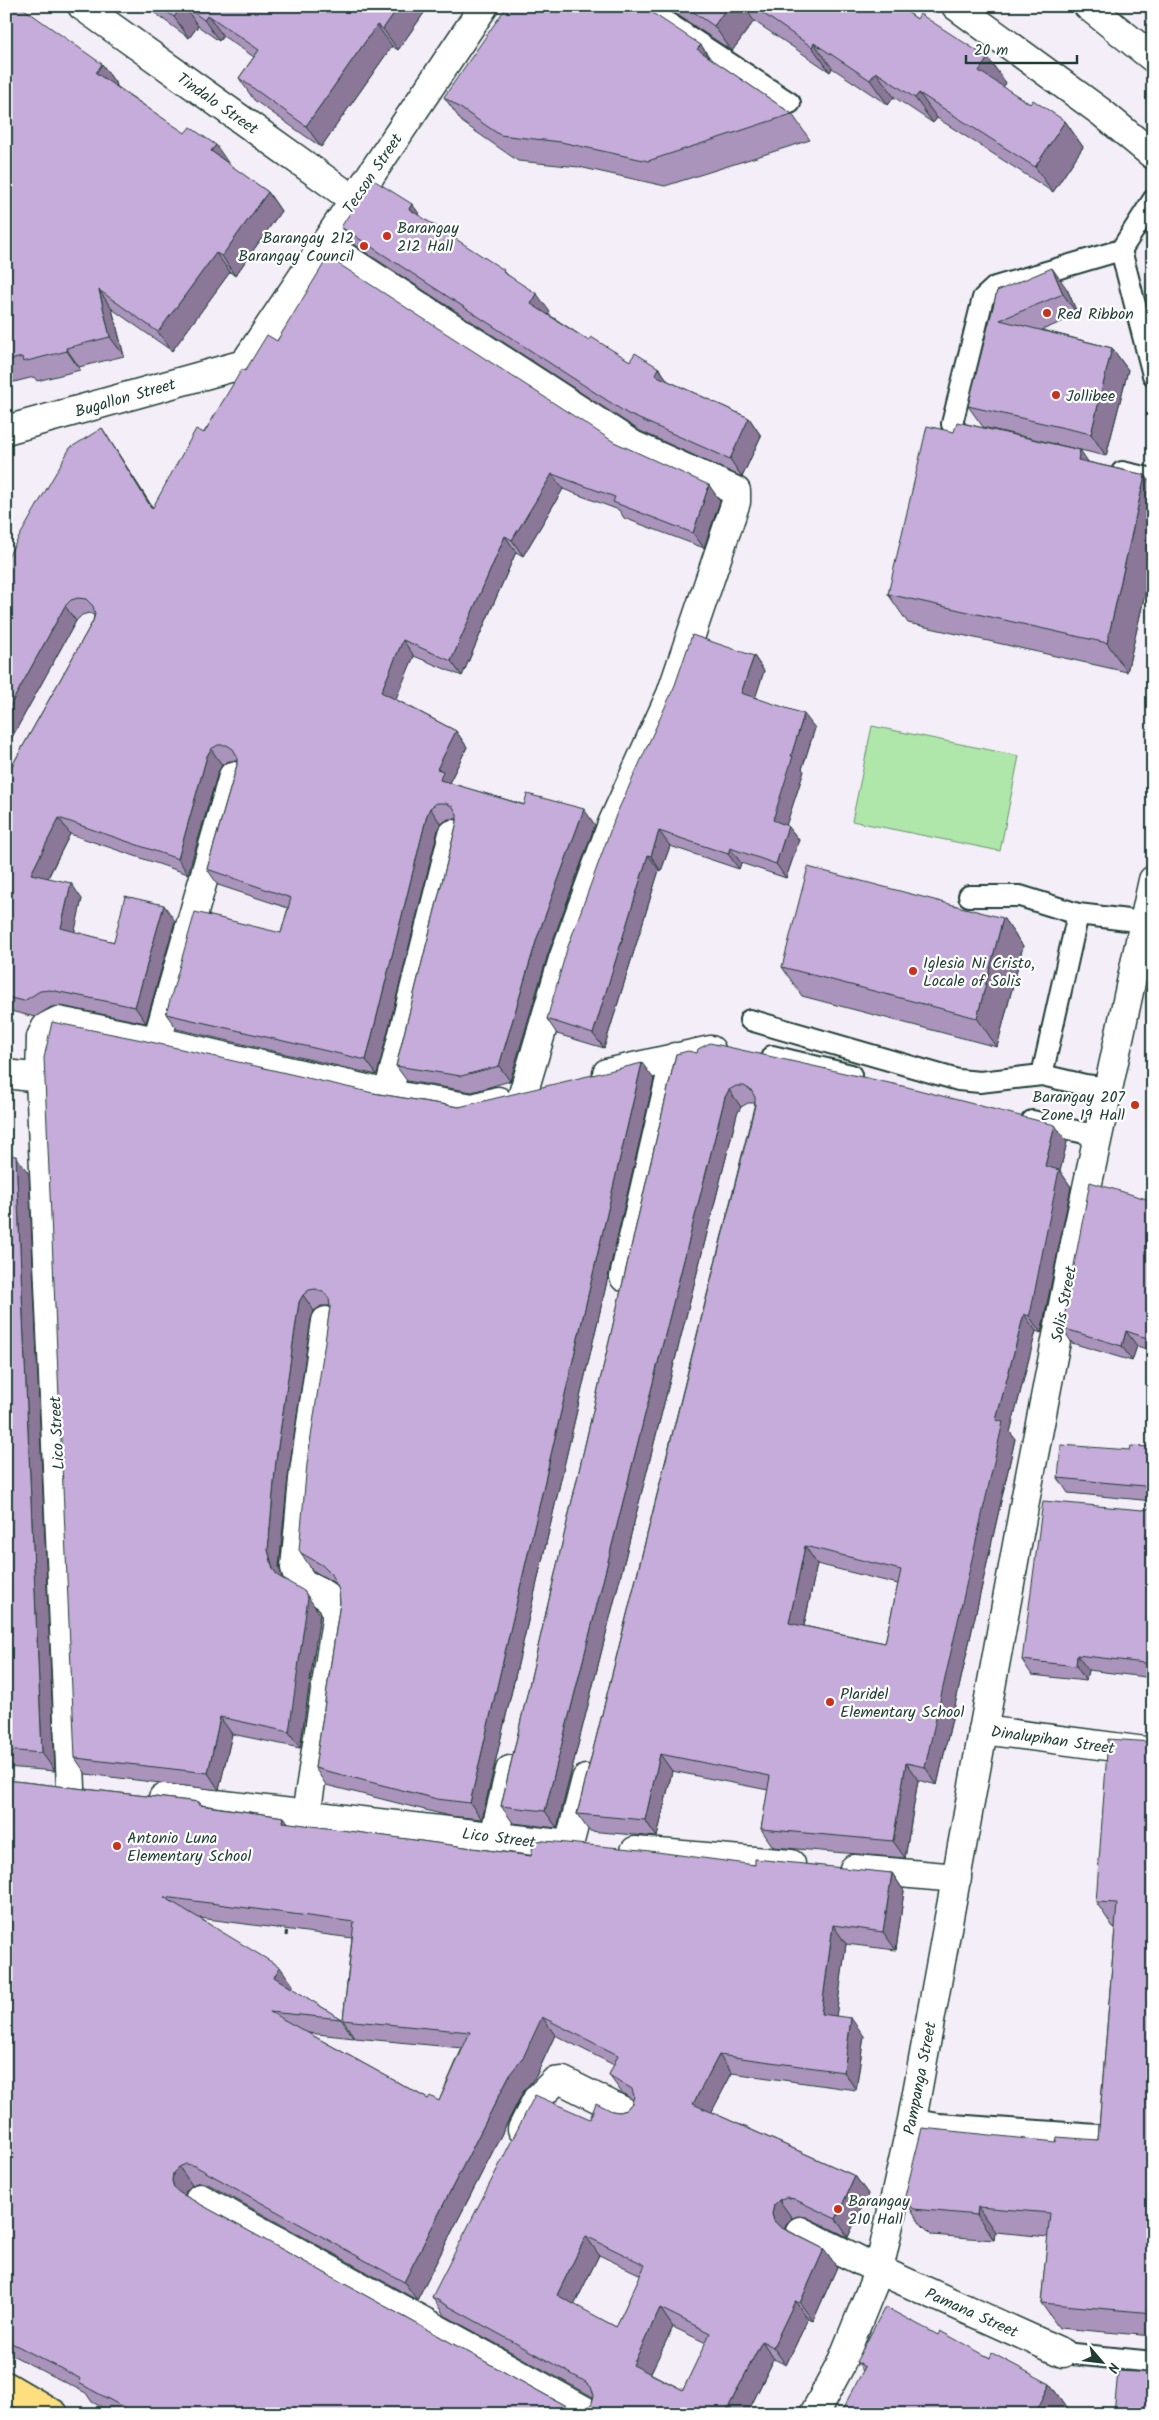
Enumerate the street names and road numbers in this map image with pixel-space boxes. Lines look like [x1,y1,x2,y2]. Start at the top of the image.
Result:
street label: Tindalo Street [171,67,264,142]
street label: Tecson Street [337,128,410,219]
street label: Bugallon Street [72,372,179,425]
street label: Solis Street [1045,1263,1084,1345]
street label: Lico Street [43,1395,72,1470]
street label: Dinalupihan Street [989,1719,1117,1762]
street label: Lico Street [461,1822,538,1855]
street label: Pampanga Street [897,2019,944,2137]
street label: Pamana Street [921,2282,1023,2345]

